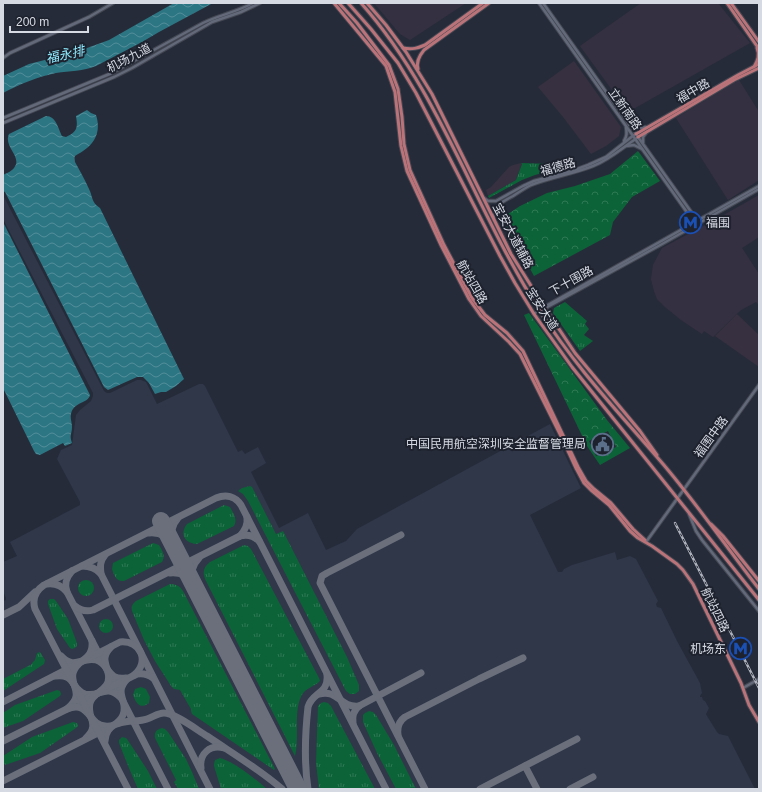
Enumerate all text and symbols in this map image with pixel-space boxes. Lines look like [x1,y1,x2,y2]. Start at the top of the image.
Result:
scale bar [10,8,88,34]
text: 200 m [16,15,49,29]
street label: 机场九道 [105,41,153,75]
water label: 福永排 [44,42,88,66]
street label: 福中路 [674,76,712,106]
street label: 立新南路 [605,85,645,133]
street label: 福德路 [539,155,577,179]
street label: 宝安大道辅路 [490,201,536,271]
metro station icon: 福围 [677,210,703,236]
place label: 福围 [706,216,730,230]
street label: 航站四路 [454,258,490,306]
street label: 下十围路 [547,263,595,299]
street label: 宝安大道 [523,285,561,333]
street label: 福围中路 [691,413,731,461]
public building icon: 中国民用航空深圳安全监督管理局 [589,431,615,457]
place label: 中国民用航空深圳安全监督管理局 [406,437,586,451]
street label: 航站四路 [698,585,732,635]
metro station icon: 机场东 [728,636,754,662]
place label: 机场东 [690,642,726,656]

